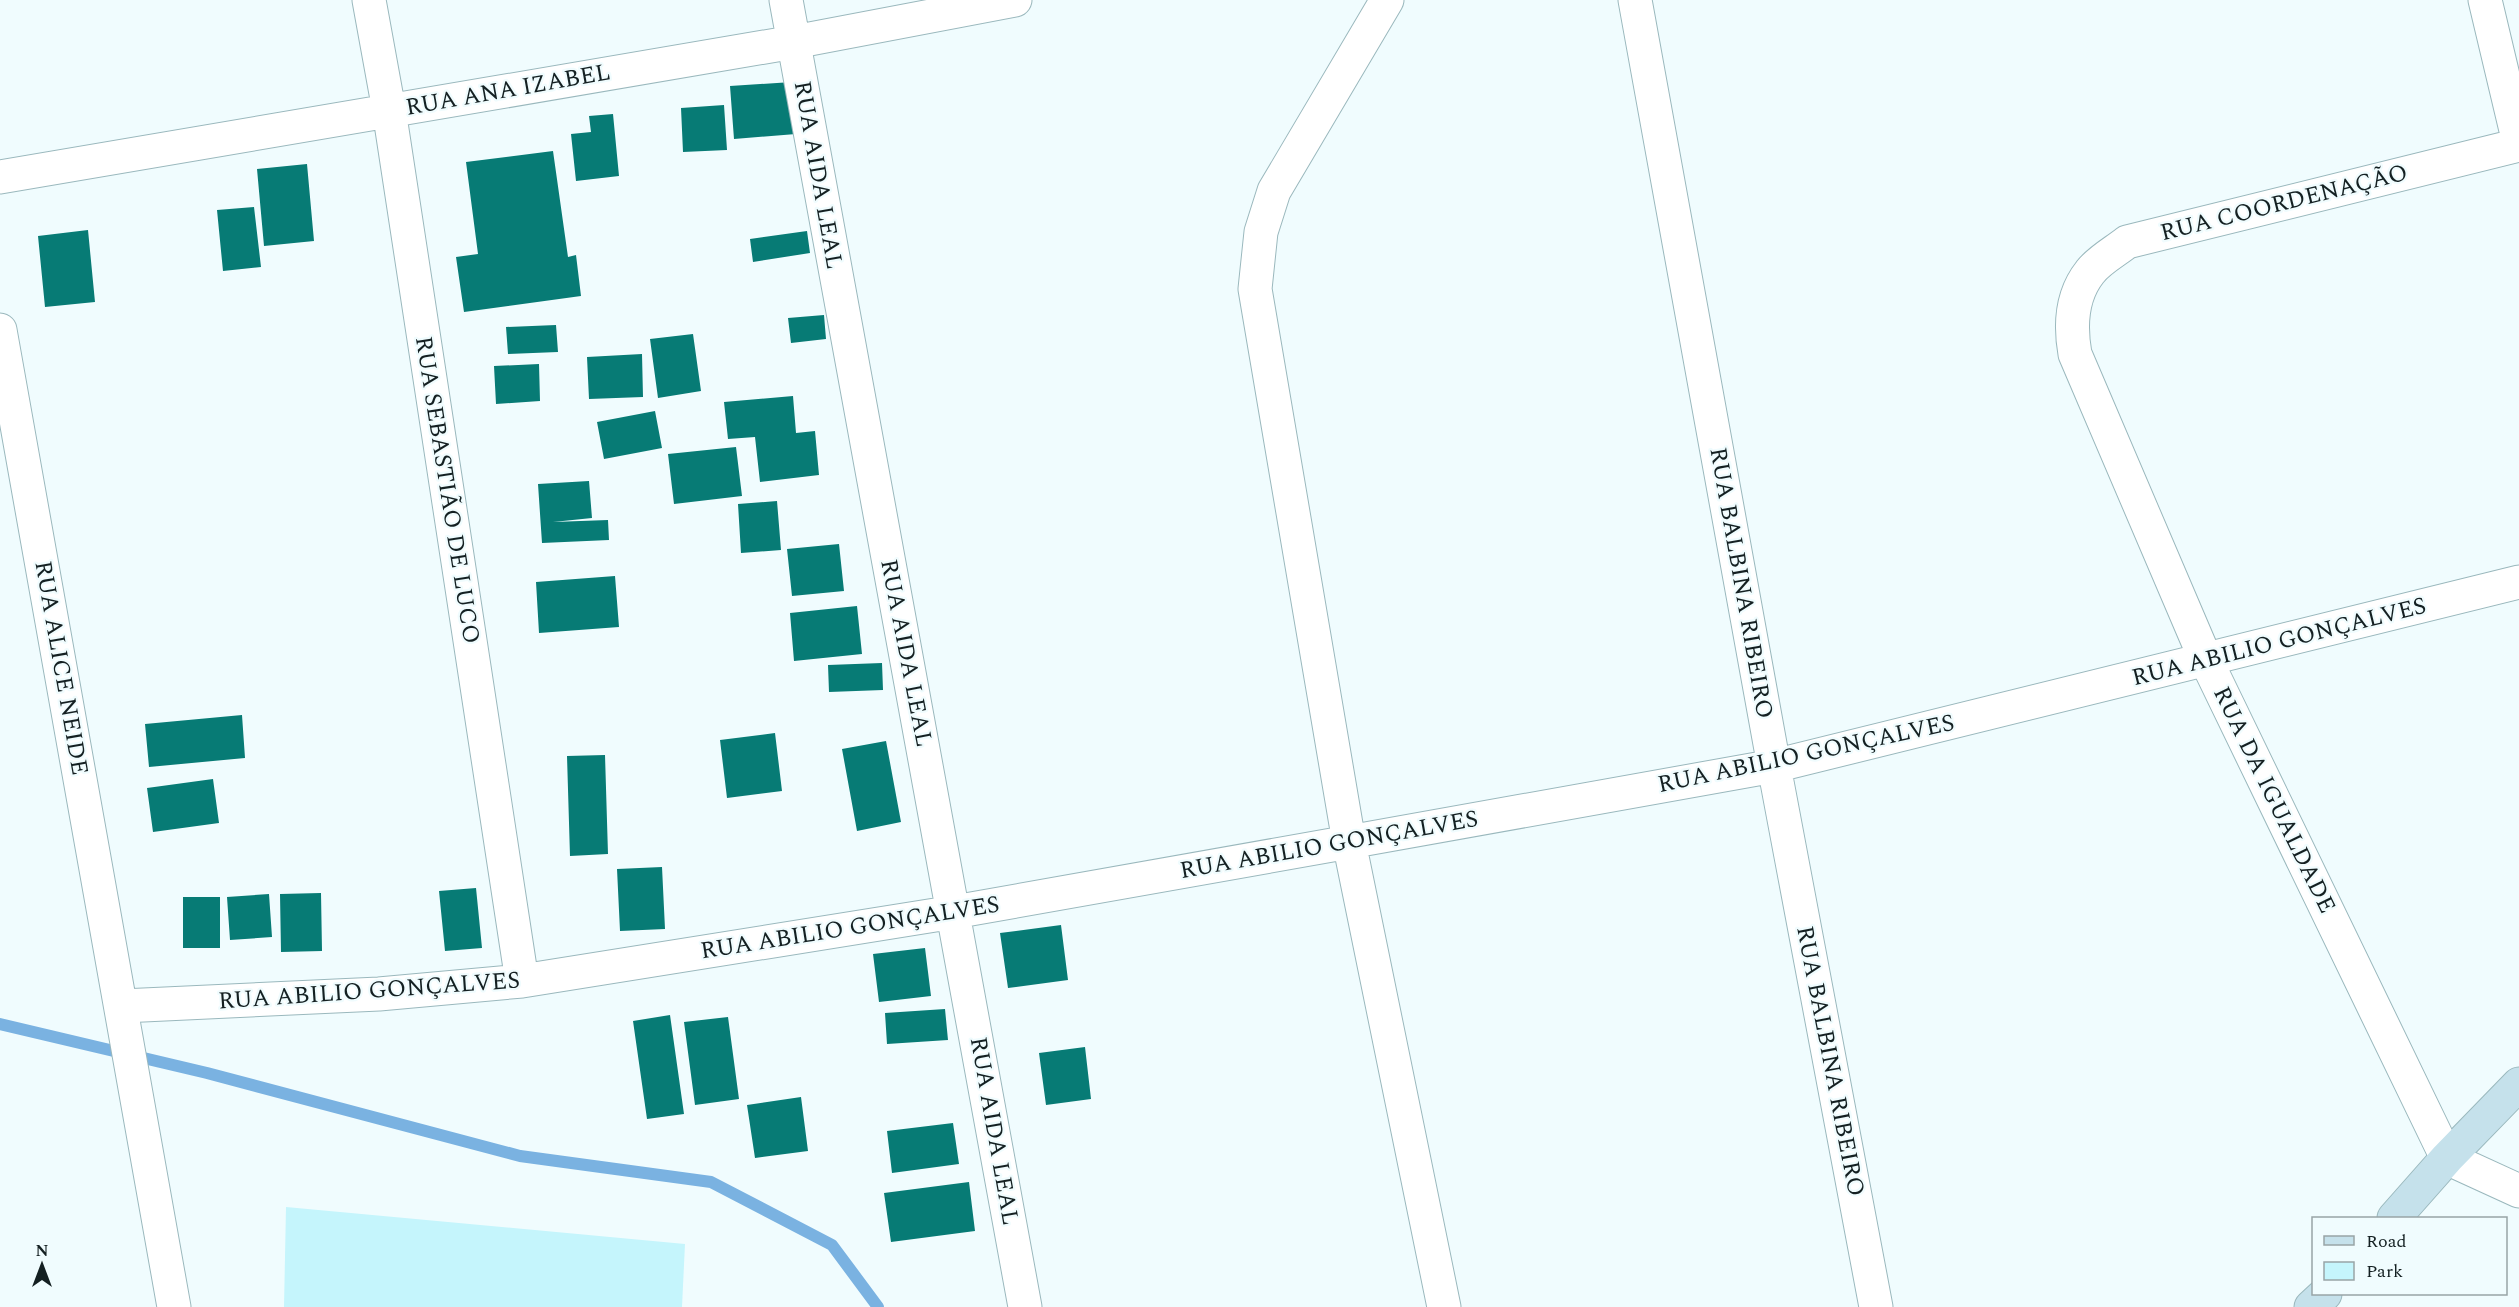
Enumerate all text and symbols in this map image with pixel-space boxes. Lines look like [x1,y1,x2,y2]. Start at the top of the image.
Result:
street label: RUA ANA IZABEL [403,54,613,126]
street label: RUA AIDA LEAL [784,78,852,272]
street label: RUA COORDENAÇÃO [2157,155,2411,251]
street label: RUA SEBASTIÃO DE LUCO [405,334,489,646]
street label: RUA BALBINA RIBEIRO [1699,444,1783,722]
street label: RUA AIDA LEAL [870,556,942,750]
street label: RUA ALICE NEIDE [24,558,98,778]
street label: RUA ABILIO GONÇALVES [2128,588,2430,696]
street label: RUA DA IGUALDADE [2203,680,2345,920]
street label: RUA ABILIO GONÇALVES [1654,705,1958,803]
street label: RUA ABILIO GONÇALVES [1177,801,1481,889]
street label: RUA ABILIO GONÇALVES [698,887,1002,969]
street label: RUA BALBINA RIBEIRO [1786,923,1874,1199]
street label: RUA ABILIO GONÇALVES [217,962,521,1020]
street label: RUA AIDA LEAL [960,1034,1028,1228]
legend [2312,1217,2507,1295]
text: Road [2366,1228,2407,1255]
north arrow [12,1235,72,1295]
text: N [35,1239,49,1263]
text: Park [2366,1258,2403,1285]

